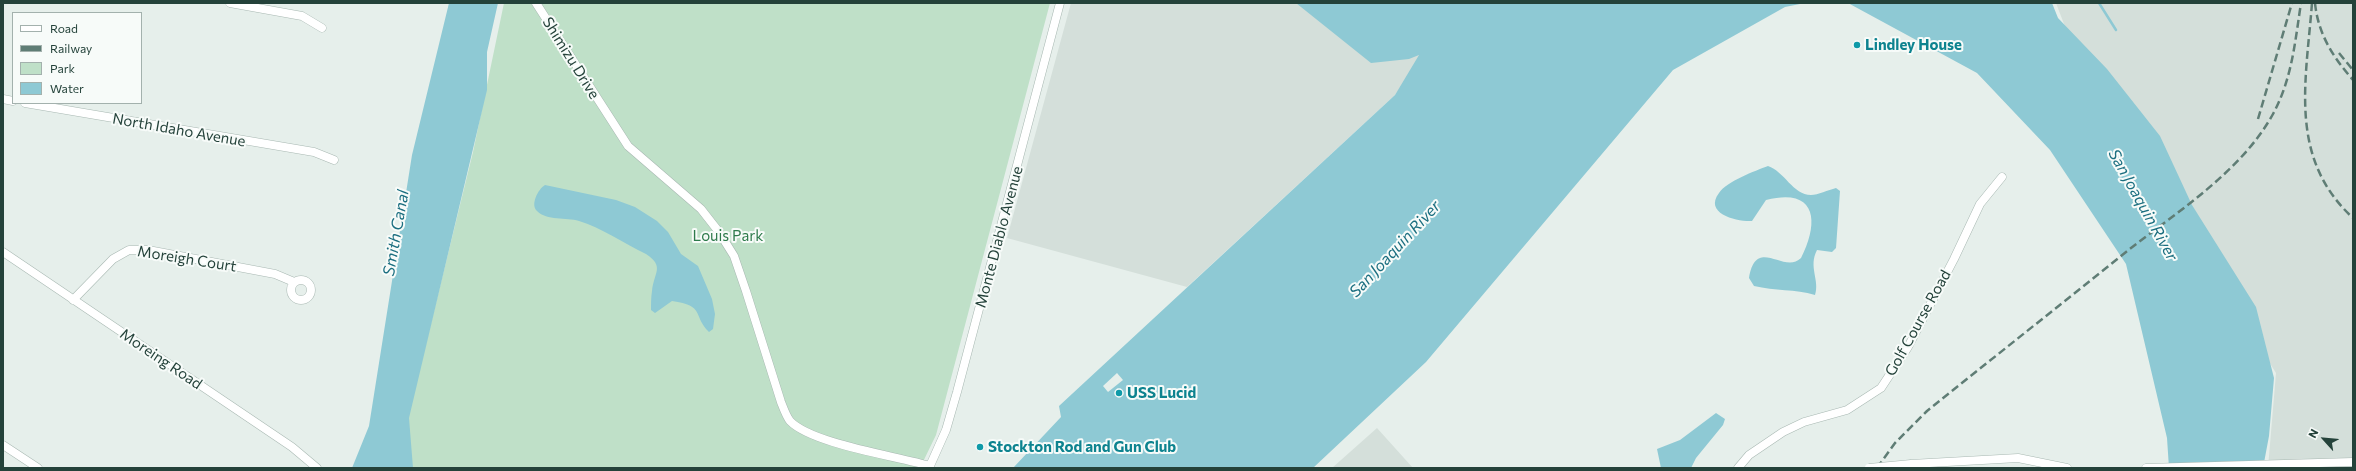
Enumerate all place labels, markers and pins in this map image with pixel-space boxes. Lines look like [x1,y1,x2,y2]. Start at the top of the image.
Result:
place label: Lindley House [1865,36,1962,54]
marker: Lindley House [1852,40,1862,50]
place label: USS Lucid [1127,384,1196,402]
marker: USS Lucid [1114,388,1124,398]
place label: Stockton Rod and Gun Club [988,438,1176,456]
marker: Stockton Rod and Gun Club [975,442,985,452]

